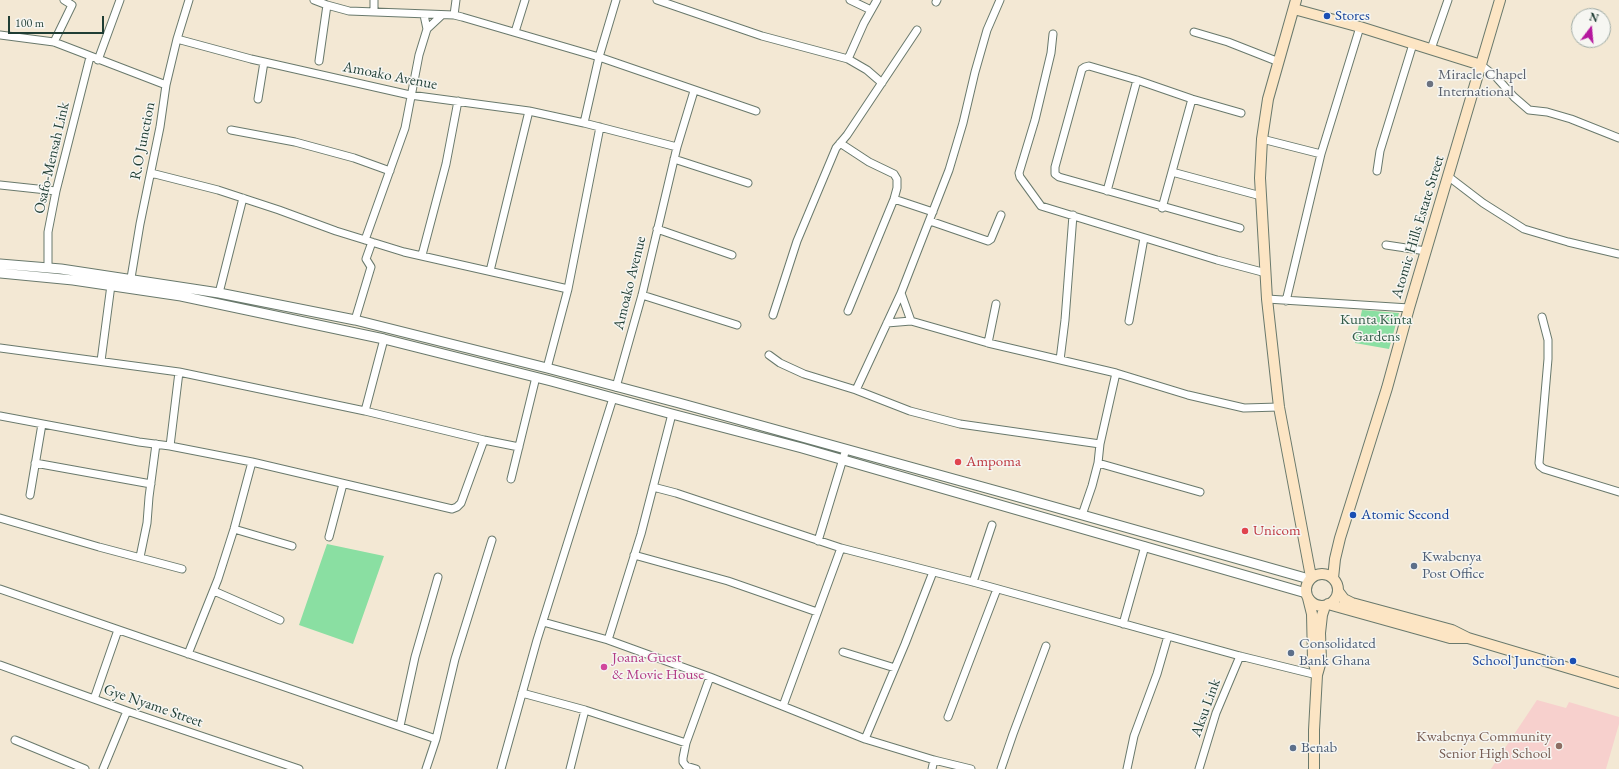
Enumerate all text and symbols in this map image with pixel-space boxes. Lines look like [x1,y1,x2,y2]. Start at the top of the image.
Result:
place label: Stores [1335,7,1370,25]
scale bar [10,8,106,34]
north arrow [1571,8,1611,48]
text: N [1588,9,1600,25]
marker: Stores [1322,11,1332,21]
text: 100 m [15,15,44,31]
street label: Amoako Avenue [341,58,439,94]
place label: Miracle Chapel International [1438,66,1526,101]
marker: Miracle Chapel International [1425,79,1435,89]
street label: Osafo-Mensah Link [30,100,74,216]
street label: R.O Junction [127,101,159,181]
street label: Atomic Hills Estate Street [1388,153,1448,301]
street label: Amoako Avenue [610,234,650,332]
park label: Kunta Kinta Gardens [1340,311,1412,346]
place label: Ampoma [966,453,1021,471]
marker: Ampoma [953,457,963,467]
place label: Atomic Second [1361,506,1449,524]
marker: Atomic Second [1348,510,1358,520]
place label: Unicom [1253,522,1301,540]
marker: Unicom [1240,526,1250,536]
place label: Kwabenya Post Office [1422,548,1484,583]
marker: Kwabenya Post Office [1409,561,1419,571]
place label: Consolidated Bank Ghana [1299,635,1376,670]
marker: Consolidated Bank Ghana [1286,648,1296,658]
place label: Joana Guest & Movie House [612,649,704,684]
place label: School Junction [1472,652,1565,670]
marker: School Junction [1568,656,1578,666]
marker: Joana Guest & Movie House [599,662,609,672]
street label: Aksu Link [1187,676,1225,740]
street label: Gye Nyame Street [101,681,205,731]
place label: Kwabenya Community Senior High School [1416,728,1551,763]
place label: Benab [1301,739,1337,757]
marker: Kwabenya Community Senior High School [1554,741,1564,751]
marker: Benab [1288,743,1298,753]

